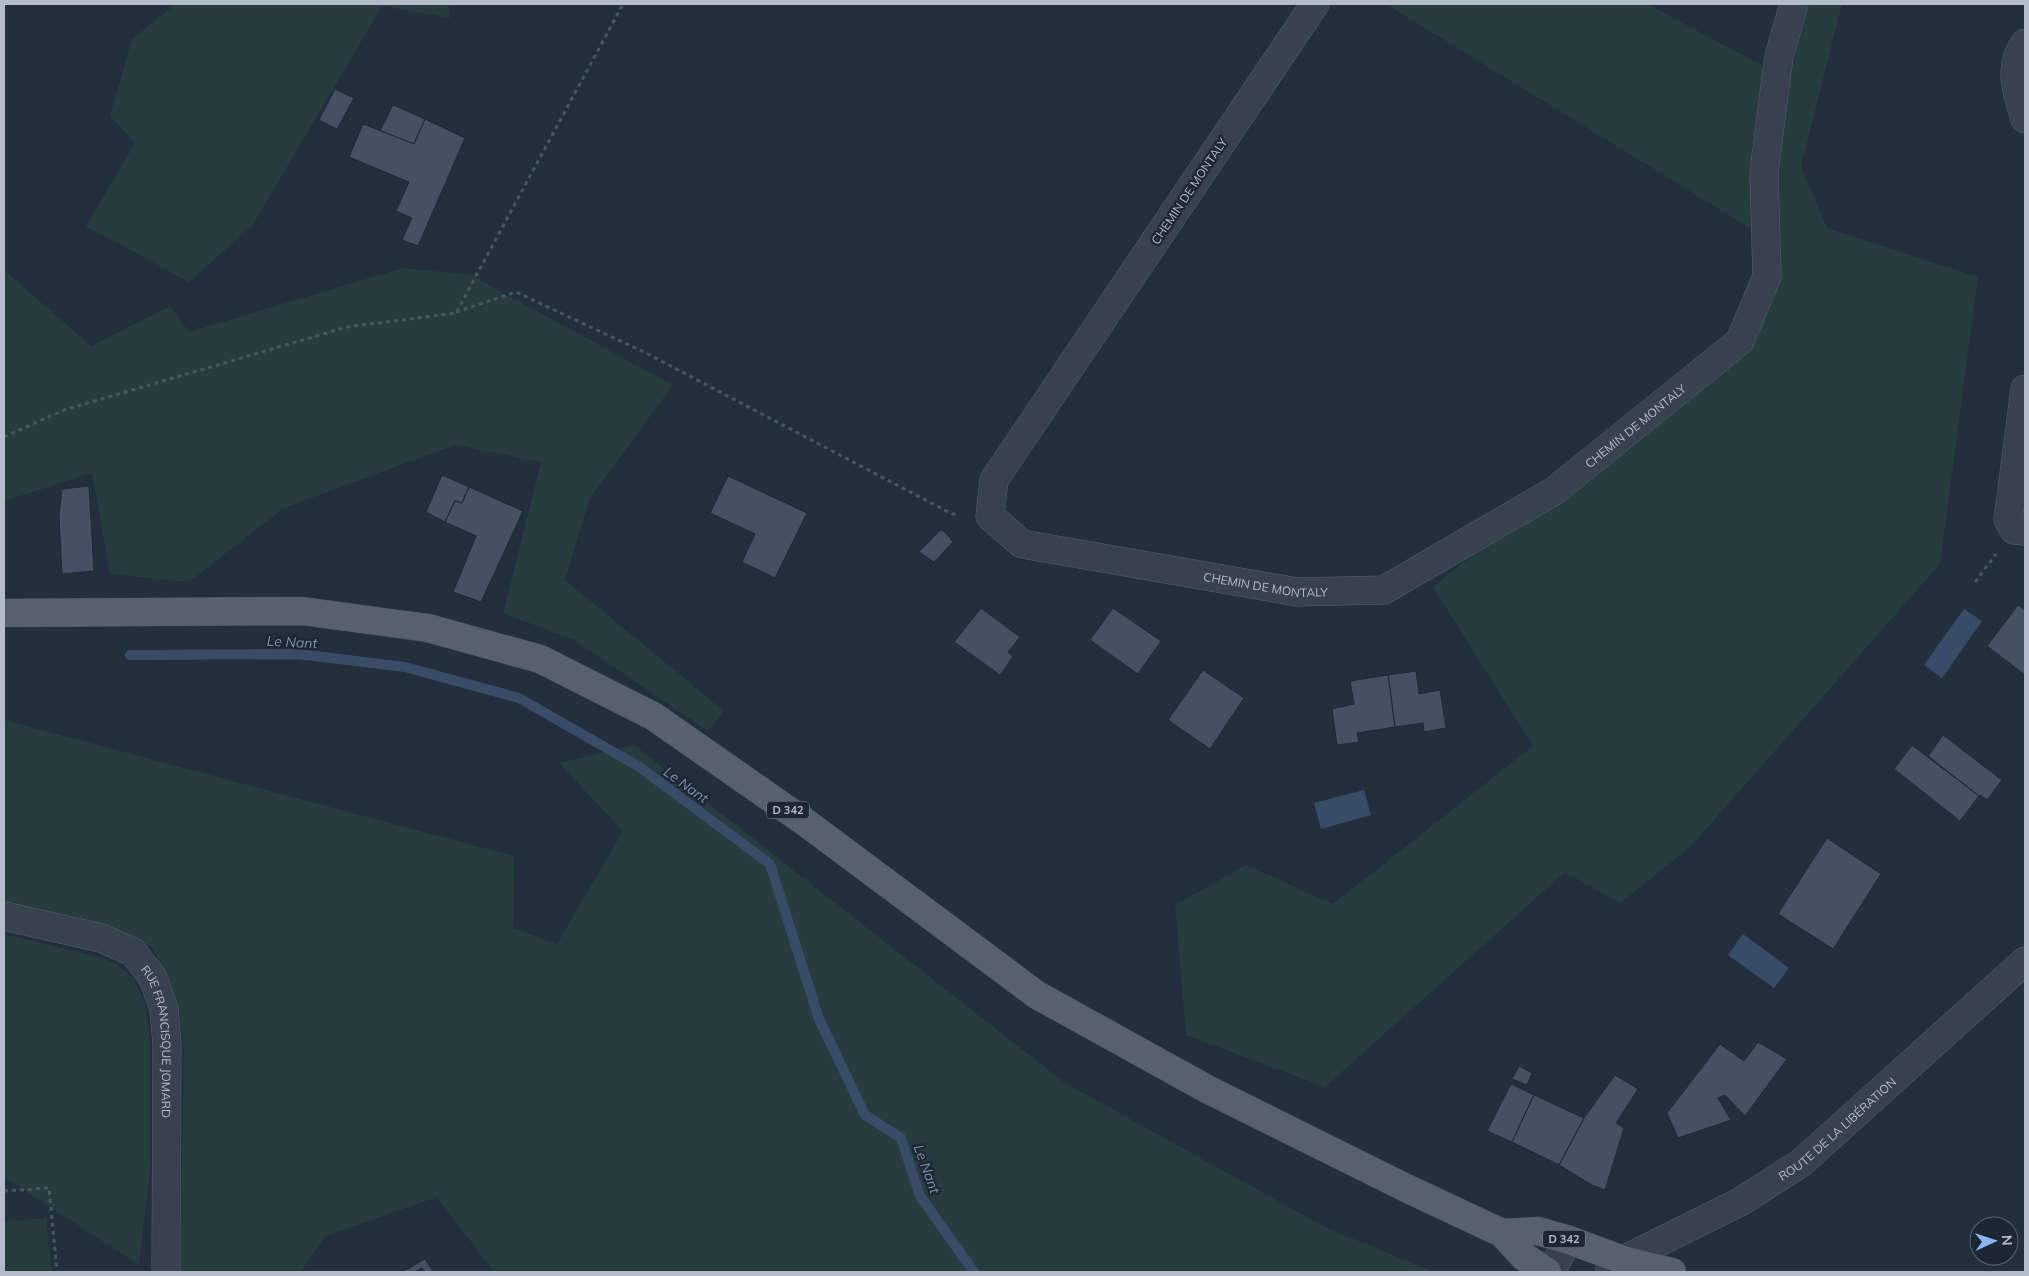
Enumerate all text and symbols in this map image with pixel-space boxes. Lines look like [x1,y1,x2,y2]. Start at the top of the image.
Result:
street label: CHEMIN DE MONTALY [1148,134,1231,247]
street label: CHEMIN DE MONTALY [1582,380,1689,471]
street label: CHEMIN DE MONTALY [1202,568,1329,600]
water label: Le Nant [266,632,319,652]
water label: Le Nant [660,763,713,808]
road number: D 342 [767,802,809,818]
street label: RUE FRANCISQUE JOMARD [138,962,175,1118]
street label: ROUTE DE LA LIBÉRATION [1775,1074,1899,1183]
water label: Le Nant [910,1142,945,1197]
north arrow [1969,1216,2019,1266]
road number: D 342 [1543,1230,1585,1248]
text: N [1998,1235,2016,1246]

